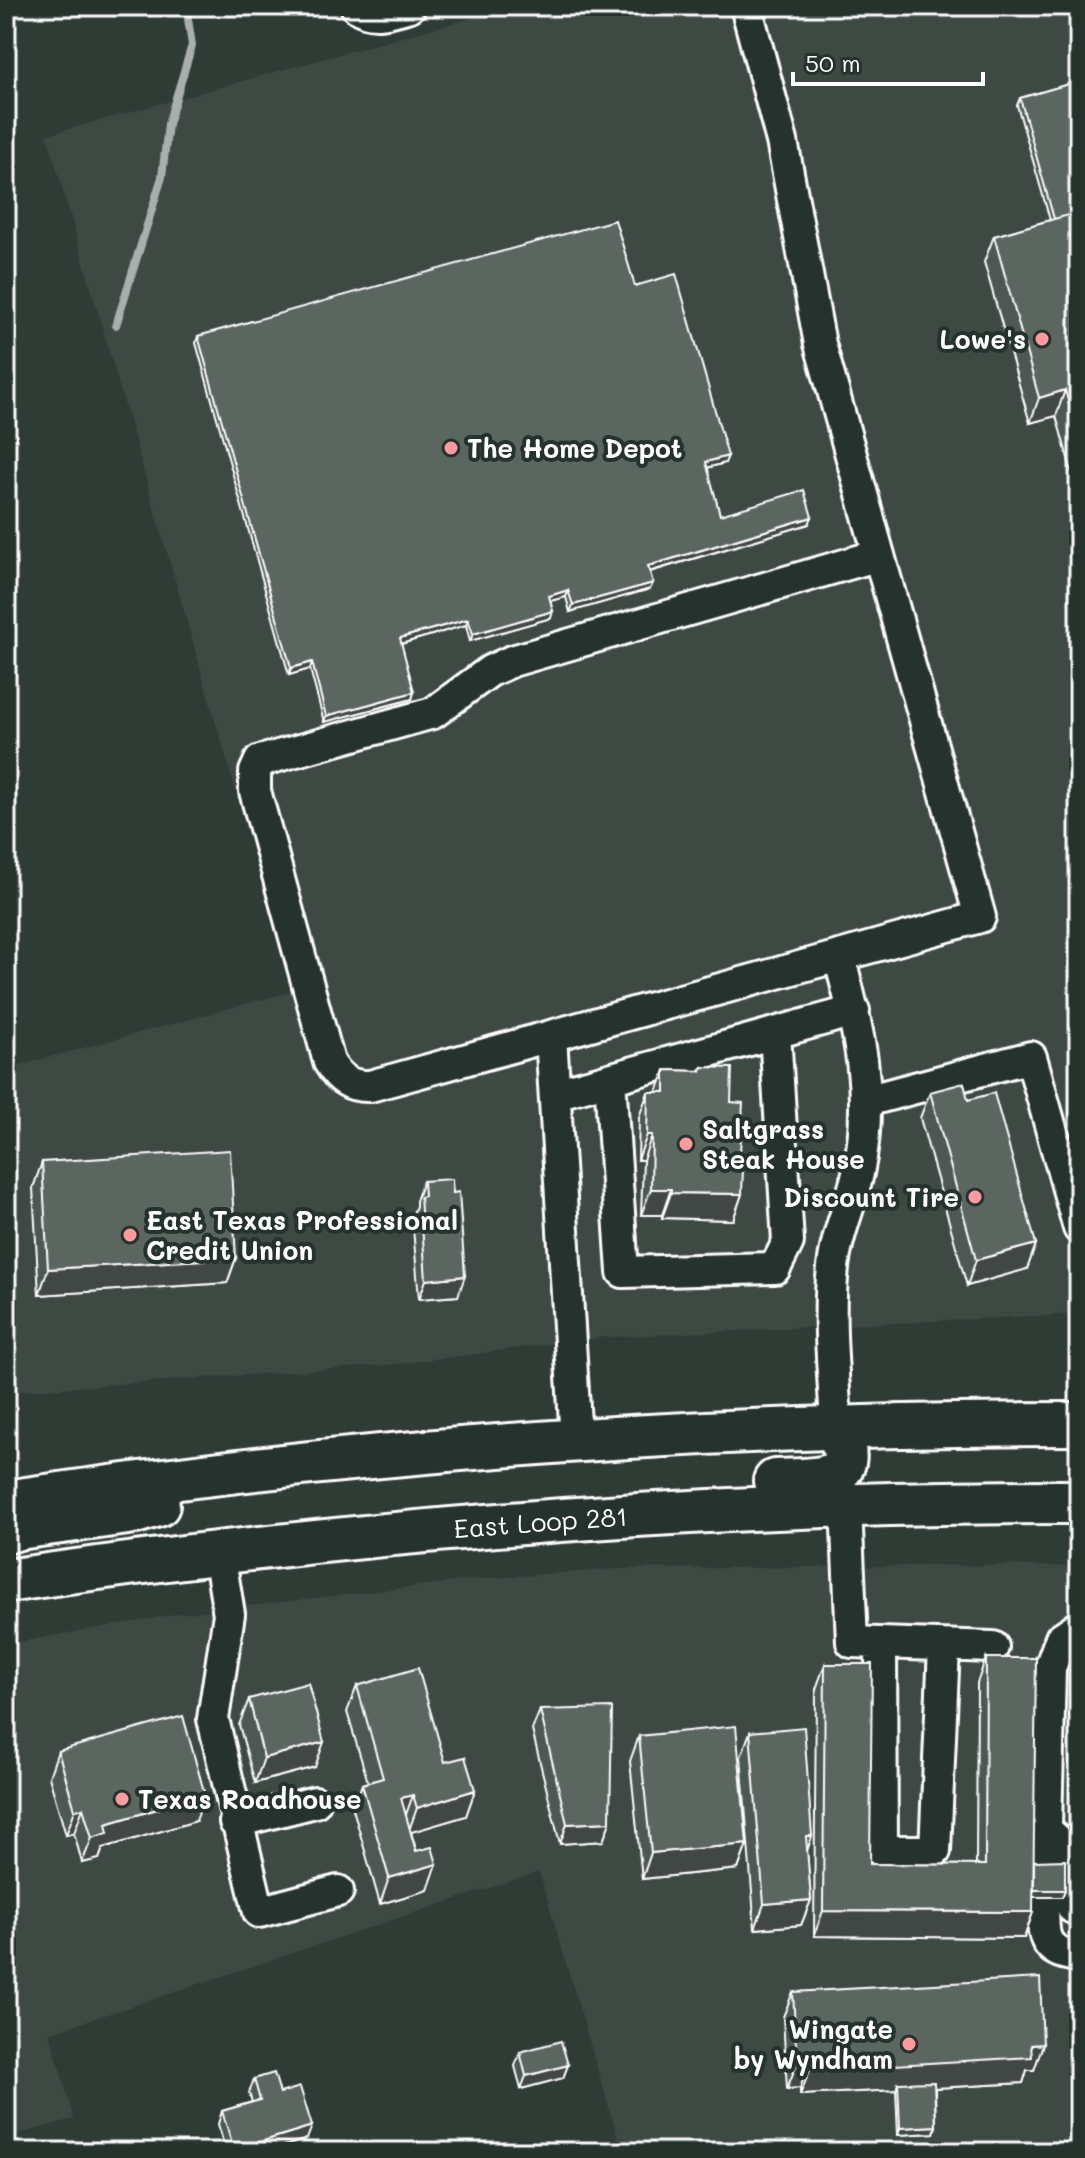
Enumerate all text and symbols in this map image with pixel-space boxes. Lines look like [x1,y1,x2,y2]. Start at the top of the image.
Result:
scale bar [793,36,983,86]
text: 50 m [805,47,861,78]
place label: Lowe's [940,322,1026,356]
marker: Lowe's [1033,330,1051,348]
place label: The Home Depot [467,431,682,465]
marker: The Home Depot [442,439,460,457]
place label: Saltgrass Steak House [702,1112,865,1176]
marker: Saltgrass Steak House [677,1135,695,1153]
place label: Discount Tire [783,1180,959,1214]
marker: Discount Tire [966,1188,984,1206]
place label: East Texas Professional Credit Union [146,1203,458,1267]
marker: East Texas Professional Credit Union [121,1226,139,1244]
street label: East Loop 281 [452,1499,629,1546]
place label: Texas Roadhouse [138,1782,362,1816]
marker: Texas Roadhouse [113,1790,131,1808]
place label: Wingate by Wyndham [734,2012,893,2076]
marker: Wingate by Wyndham [900,2035,918,2053]

